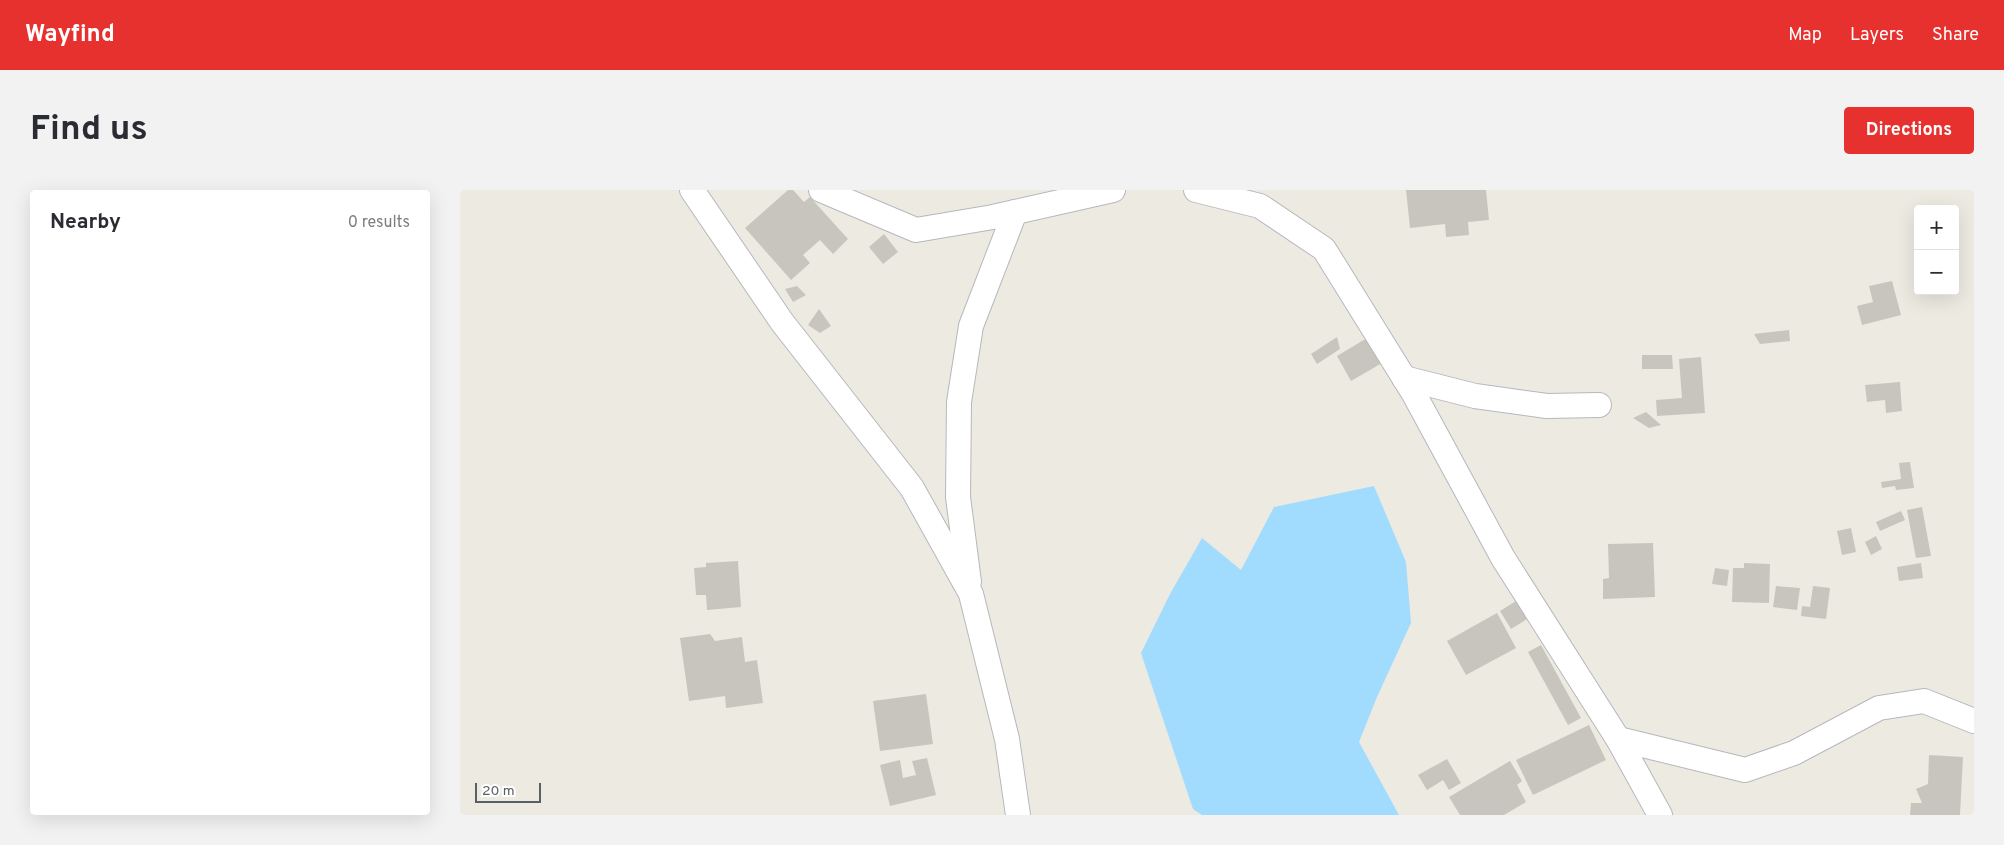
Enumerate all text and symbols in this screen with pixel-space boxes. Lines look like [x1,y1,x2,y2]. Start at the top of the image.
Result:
text: Wayfind [25,20,115,50]
text: Map [1788,24,1822,47]
text: Layers [1850,24,1904,47]
text: Share [1932,24,1979,47]
button: Directions [1844,107,1974,154]
text: Find us [30,108,148,152]
map controls [1914,205,1959,295]
button: + [1914,205,1959,250]
text: Nearby [50,209,121,236]
text: 0 results [348,213,410,233]
button: − [1914,250,1959,295]
scale bar [475,780,541,803]
text: 20 m [482,783,515,800]

